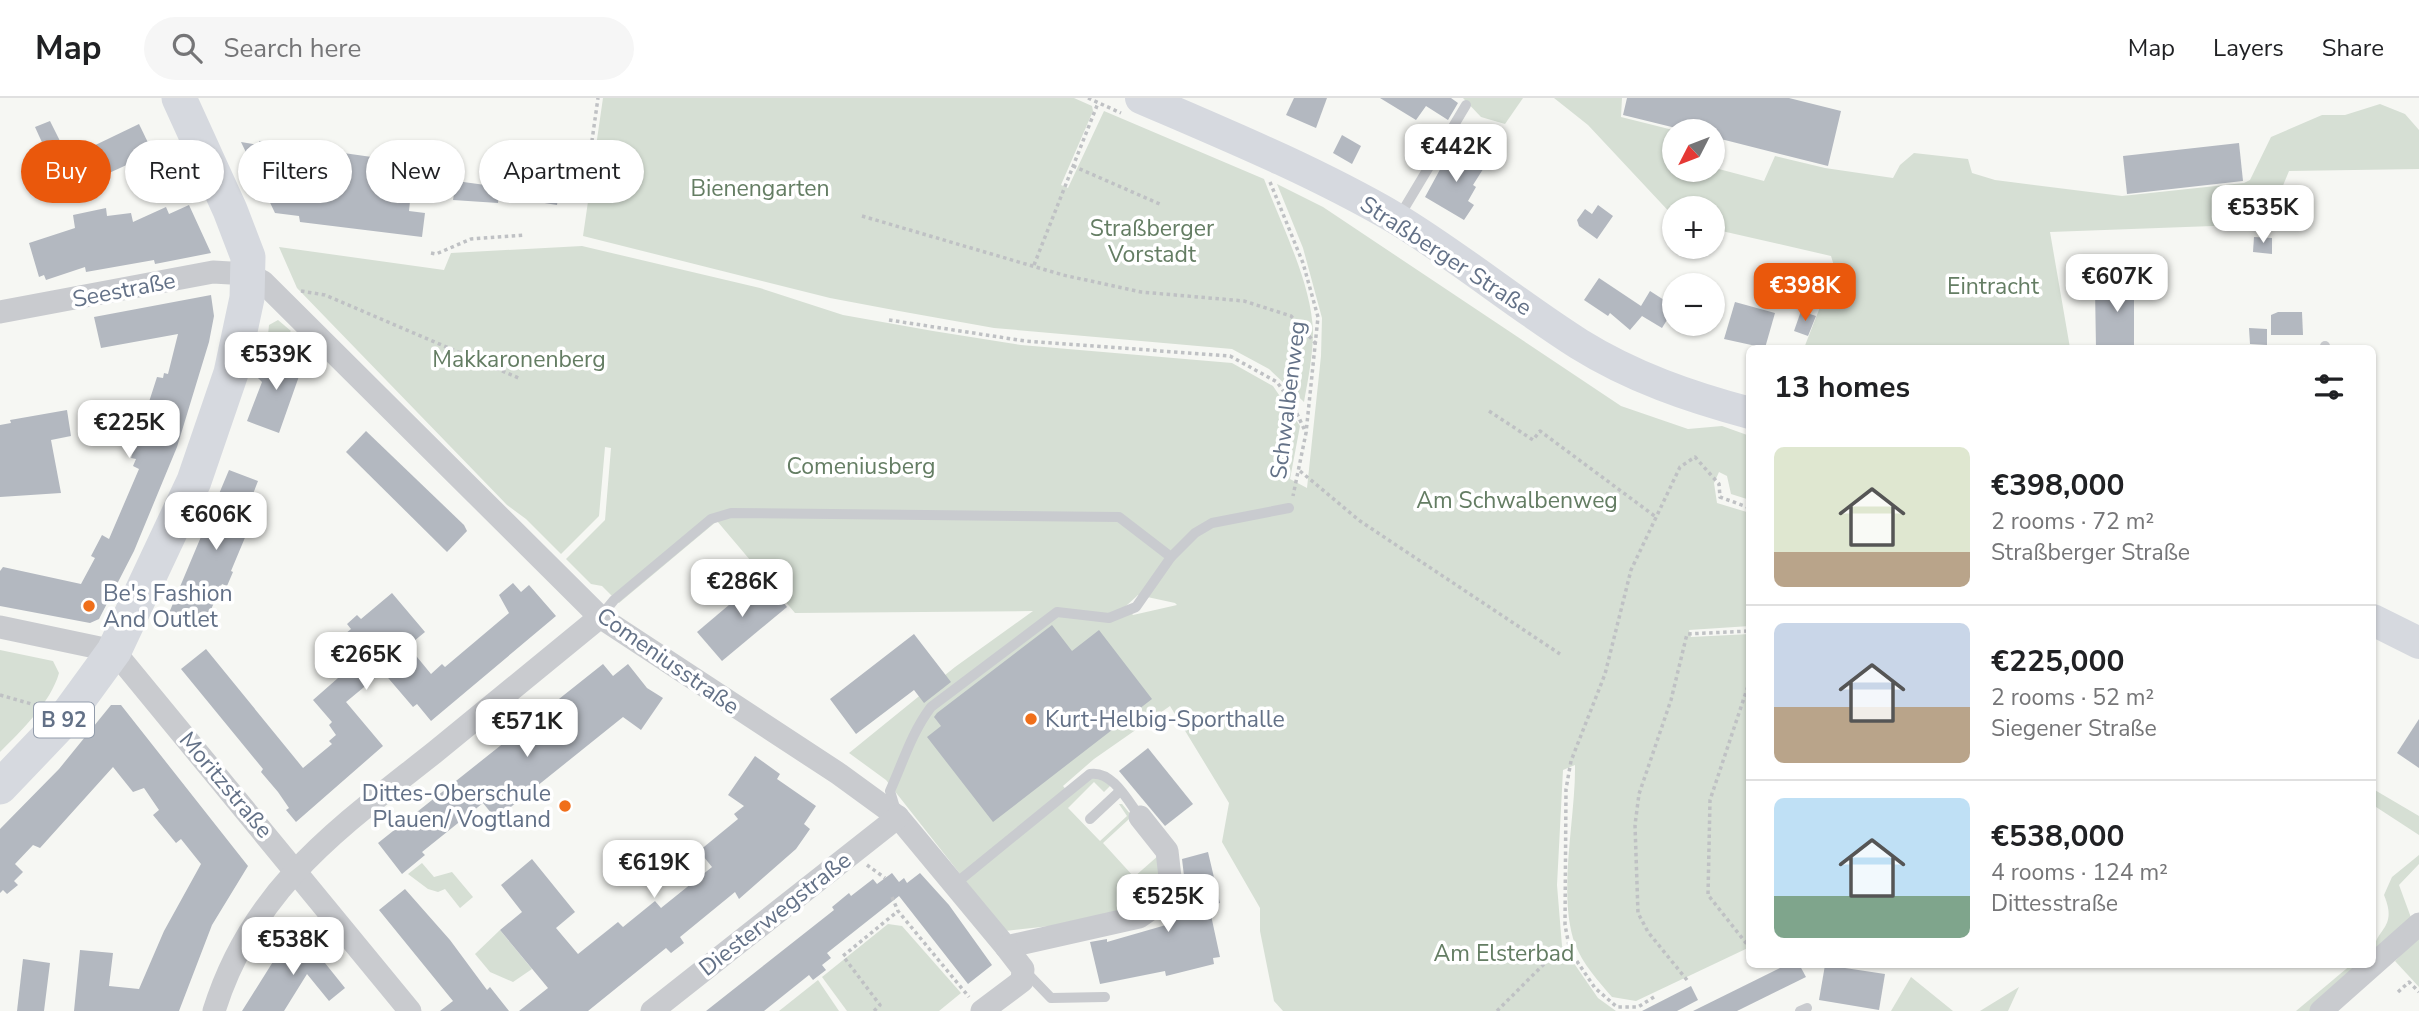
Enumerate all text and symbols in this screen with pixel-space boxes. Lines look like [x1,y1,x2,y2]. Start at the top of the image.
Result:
search box [144,17,634,80]
text: Map [35,26,102,71]
icon: search [168,29,206,67]
text: Search here [224,31,361,66]
text: Map [2128,32,2175,64]
text: Layers [2213,32,2284,64]
text: Share [2322,32,2384,64]
north arrow [1662,119,1726,182]
map controls [1662,119,1725,336]
pin: €442K [1407,125,1505,184]
text: €442K [1421,131,1491,162]
chip: Buy [21,140,111,203]
chip: Rent [125,140,224,203]
chip: Filters [238,140,352,203]
chip: New [366,140,465,203]
chip: Apartment [479,140,644,203]
park label: Bienengarten [690,173,830,204]
pin: €535K [2214,186,2312,245]
street label: Straßberger Straße [1354,189,1538,323]
text: €535K [2228,192,2298,223]
button: + [1662,196,1725,259]
park label: Straßberger Vorstadt [1090,213,1215,270]
pin: €607K [2068,254,2166,314]
text: €607K [2082,261,2152,292]
pin: €398K [1756,264,1854,323]
street label: Seestraße [70,265,178,315]
text: €398K [1770,270,1840,301]
park label: Eintracht [1947,271,2040,302]
button: − [1662,273,1725,336]
street label: Schwalbenweg [1263,319,1313,481]
pin: €539K [227,332,325,392]
text: €539K [241,339,311,370]
park label: Makkaronenberg [432,344,606,375]
text: 13 homes [1774,367,1910,408]
icon: filters [2310,368,2348,406]
pin: €225K [80,400,178,460]
text: €225K [94,407,164,438]
park label: Comeniusberg [787,451,935,482]
text: €398,000 [1991,465,2124,506]
icon: home [1830,475,1914,559]
park label: Am Schwalbenweg [1416,485,1618,516]
pin: €606K [167,492,265,552]
text: €606K [181,499,251,530]
text: 2 rooms · 72 m² [1991,506,2154,537]
text: Straßberger Straße [1991,537,2190,568]
pin: €286K [693,560,791,619]
text: €286K [707,566,777,597]
place label: Be's Fashion And Outlet [103,578,233,635]
marker: Be's Fashion And Outlet [81,598,97,614]
street label: Comeniusstraße [591,600,745,722]
pin: €265K [317,632,415,692]
text: €265K [331,639,401,670]
text: €225,000 [1991,641,2124,682]
icon: home [1830,651,1914,735]
text: 2 rooms · 52 m² [1991,682,2154,713]
pin: €571K [478,700,576,759]
road number: B 92 [34,702,94,738]
place label: Kurt-Helbig-Sporthalle [1045,704,1285,735]
text: €571K [492,706,562,737]
marker: Kurt-Helbig-Sporthalle [1023,711,1039,727]
text: Siegener Straße [1991,713,2157,744]
street label: Moritzstraße [172,725,280,845]
place label: Dittes-Oberschule Plauen/ Vogtland [362,778,551,835]
marker: Dittes-Oberschule Plauen/ Vogtland [557,798,573,814]
text: €538,000 [1991,816,2124,857]
icon: home [1830,826,1914,910]
pin: €619K [605,840,703,900]
street label: Diesterwegstraße [692,845,858,983]
text: €619K [619,847,689,878]
text: 4 rooms · 124 m² [1991,857,2168,888]
pin: €525K [1119,874,1217,934]
text: €525K [1133,881,1203,912]
text: Dittesstraße [1991,888,2118,919]
pin: €538K [244,918,342,977]
text: €538K [258,924,328,955]
park label: Am Elsterbad [1434,938,1574,969]

